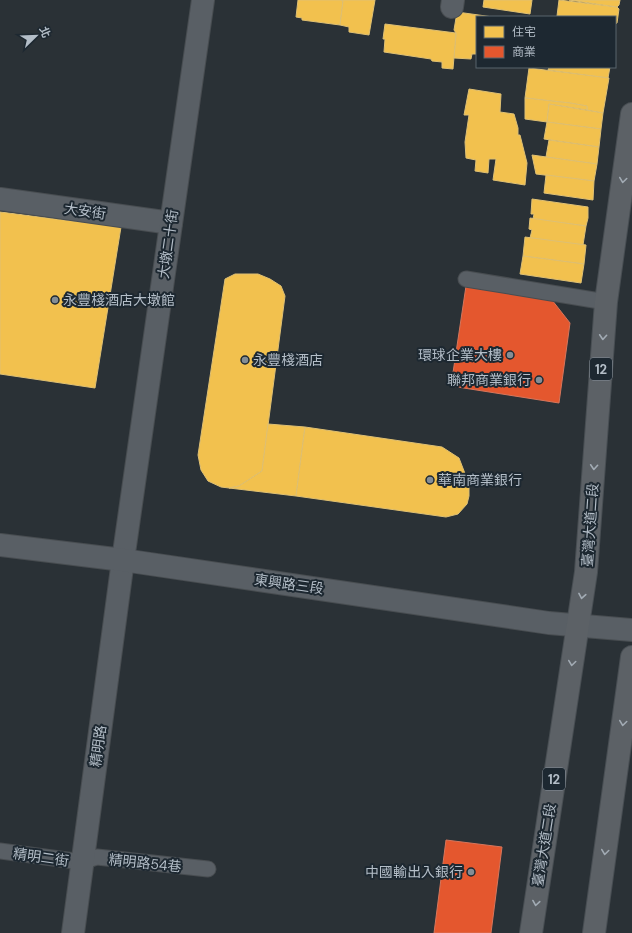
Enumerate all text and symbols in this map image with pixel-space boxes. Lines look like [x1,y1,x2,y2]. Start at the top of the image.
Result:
north arrow [16,16,56,56]
legend [476,16,616,68]
text: 北 [37,24,54,40]
text: 住宅 [512,24,536,40]
text: 商業 [512,44,536,60]
one-way arrow [619,177,628,184]
street label: 大安街 [63,199,107,223]
street label: 大墩二十街 [154,208,182,280]
place label: 永豐棧酒店大墩館 [63,291,175,309]
marker: 永豐棧酒店大墩館 [50,295,60,305]
one-way arrow [599,334,608,340]
place label: 環球企業大樓 [418,346,502,364]
marker: 環球企業大樓 [505,350,515,360]
place label: 永豐棧酒店 [253,351,323,369]
marker: 永豐棧酒店 [240,355,250,365]
road number: 12 [590,358,612,380]
place label: 聯邦商業銀行 [447,371,531,389]
marker: 聯邦商業銀行 [534,375,544,385]
one-way arrow [589,464,598,470]
place label: 華南商業銀行 [438,471,522,489]
marker: 華南商業銀行 [425,475,435,485]
street label: 臺灣大道二段 [578,482,602,568]
street label: 東興路三段 [253,570,325,598]
one-way arrow [578,593,587,599]
one-way arrow [568,660,577,667]
one-way arrow [619,720,628,726]
street label: 精明路 [86,724,110,768]
road number: 12 [543,768,565,790]
street label: 臺灣大道二段 [529,802,559,888]
street label: 精明二街 [12,844,70,870]
one-way arrow [601,849,610,855]
street label: 精明路54巷 [108,850,182,876]
place label: 中國輸出入銀行 [365,863,463,881]
marker: 中國輸出入銀行 [466,867,476,877]
one-way arrow [532,900,541,906]

